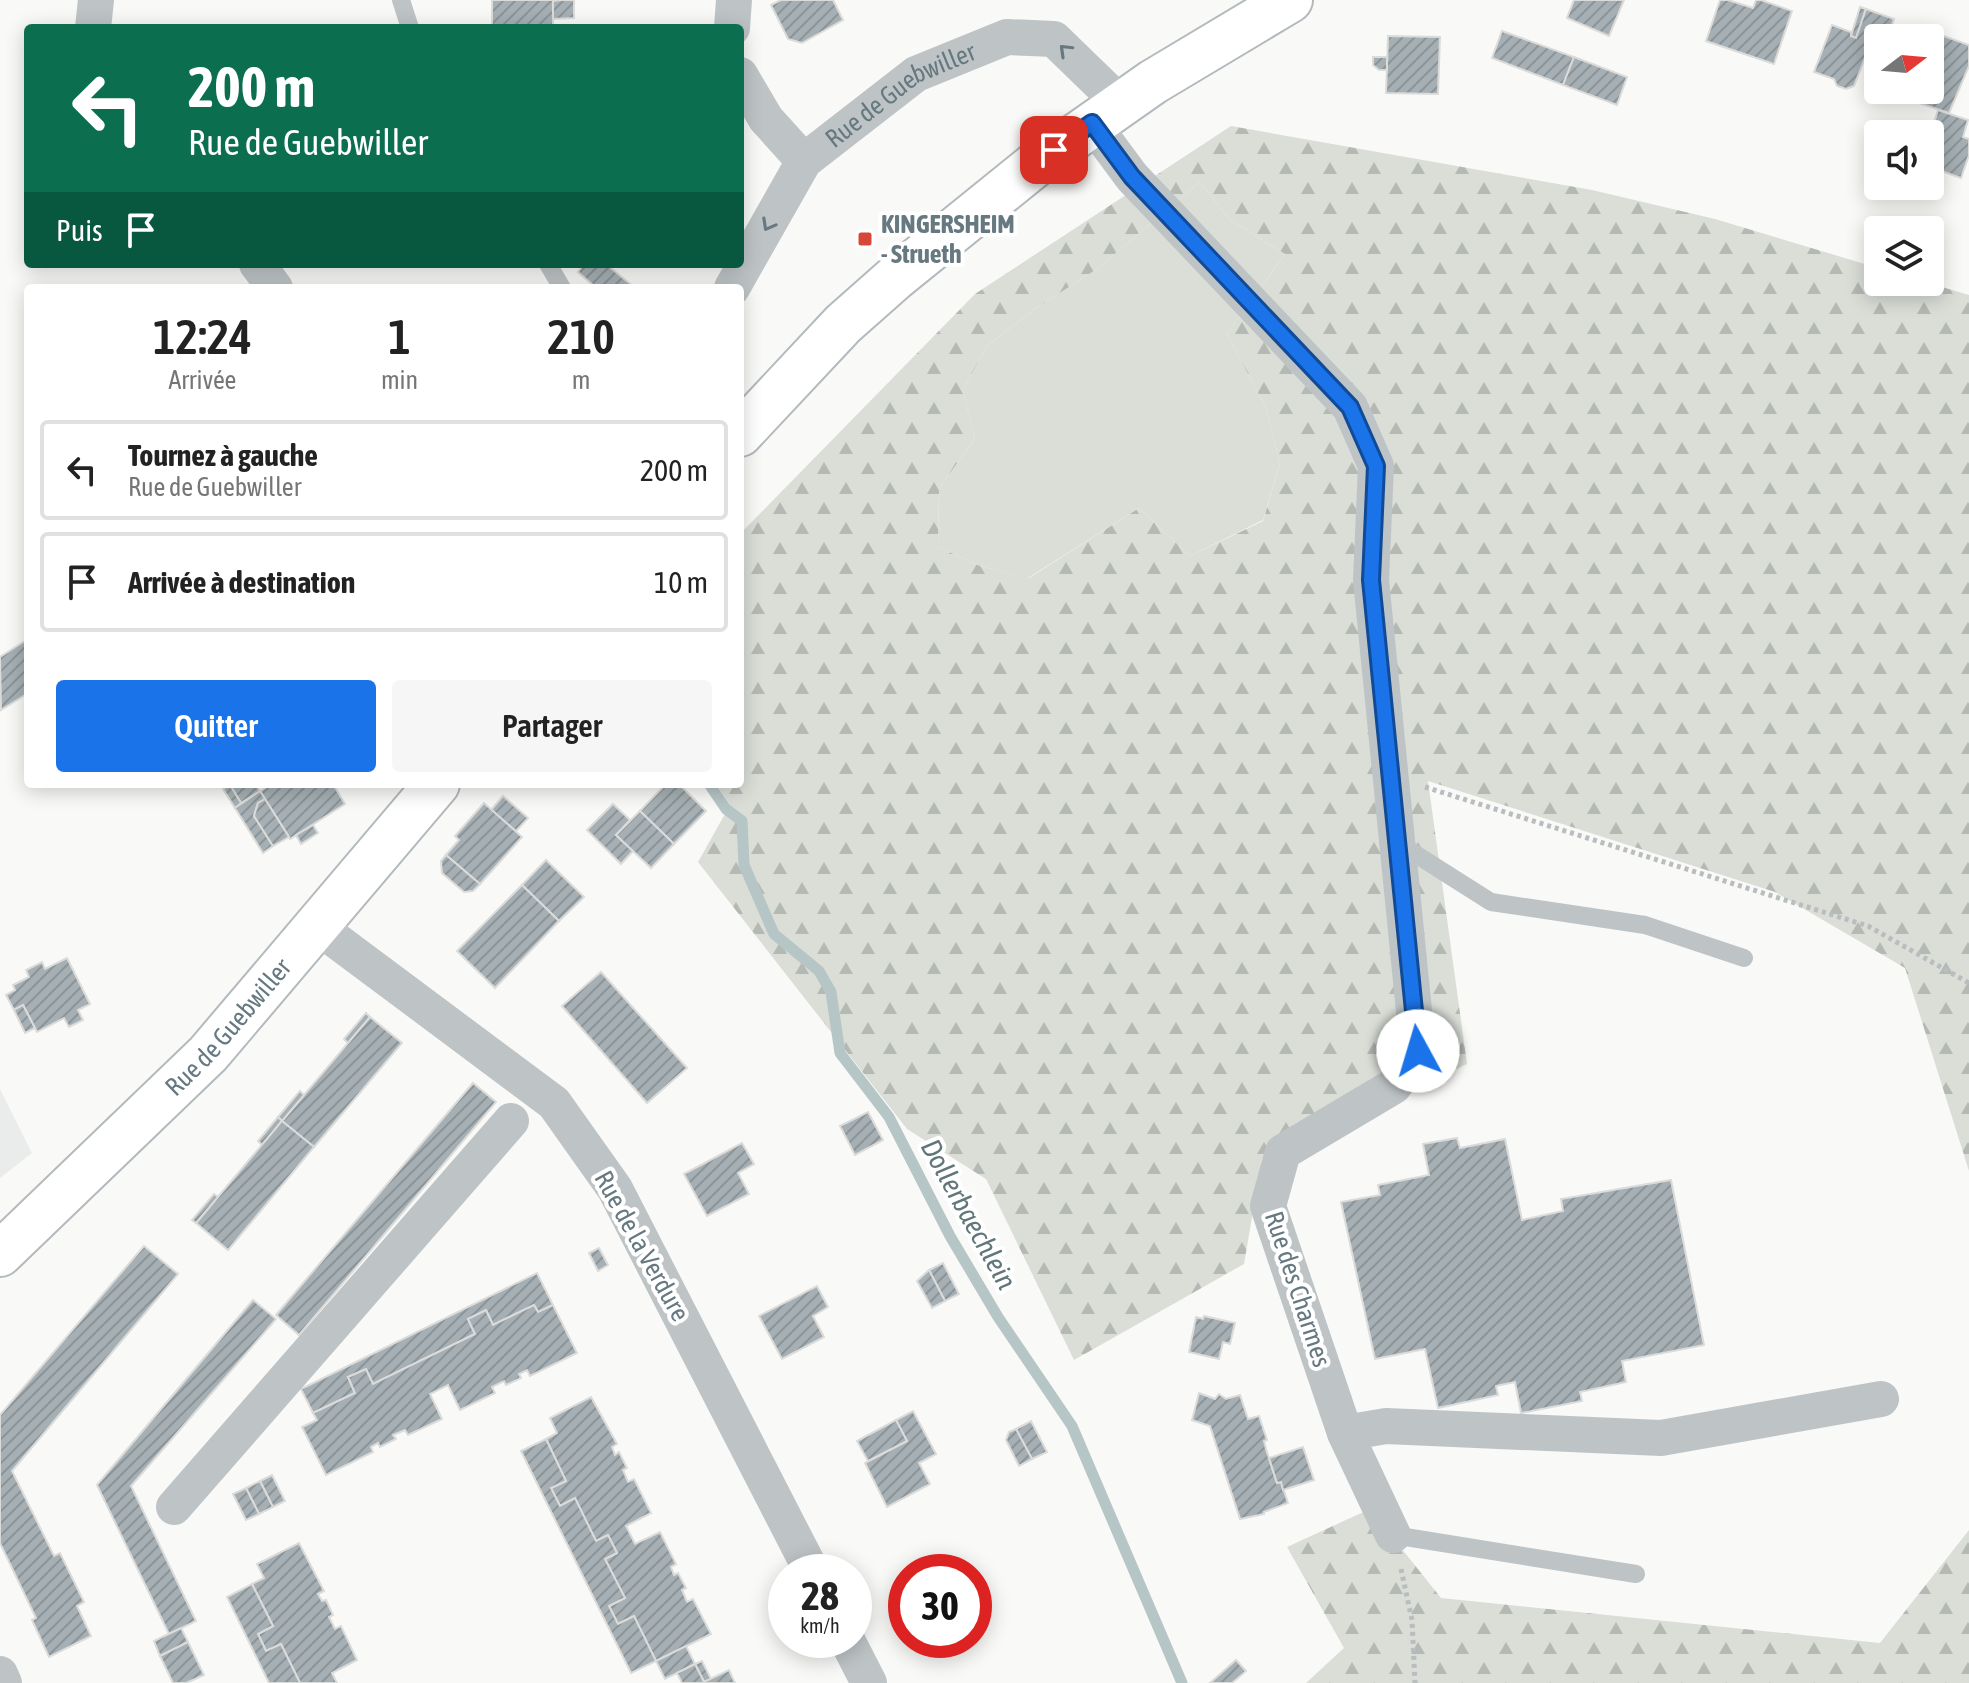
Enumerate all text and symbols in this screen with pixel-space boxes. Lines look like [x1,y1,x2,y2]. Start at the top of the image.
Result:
north arrow [1864,24,1944,104]
map controls [1864,24,1944,296]
street label: Rue de Guebwiller [820,36,980,154]
one-way arrow [1060,45,1074,59]
text: 200 m [188,55,315,119]
icon: left [56,56,160,160]
pin [1020,116,1088,184]
button: sound [1864,120,1944,200]
text: Rue de Guebwiller [188,121,428,163]
icon: arrive [1032,128,1076,172]
icon: arrive [119,208,163,252]
place label: KINGERSHEIM - Strueth [881,209,1015,269]
text: Puis [56,213,103,247]
one-way arrow [762,216,778,230]
button: layers [1864,216,1944,296]
marker: KINGERSHEIM - Strueth [856,230,874,248]
text: 12:24 [153,309,252,364]
text: 1 [388,309,411,364]
text: 210 [547,309,615,364]
text: Arrivée [168,365,236,395]
text: min [381,365,418,395]
text: m [572,365,590,395]
text: Tournez à gauche [128,438,318,472]
icon: left [60,448,104,492]
text: 200 m [640,453,708,487]
text: Rue de Guebwiller [128,472,301,502]
icon: arrive [60,560,104,604]
text: Arrivée à destination [128,565,355,599]
text: 10 m [654,565,708,599]
button: Quitter [56,680,376,772]
button: Partager [392,680,712,772]
street label: Rue de Guebwiller [159,952,297,1102]
position arrow [1376,1009,1460,1093]
water label: Dollerbaechlein [915,1133,1024,1295]
street label: Rue de la Verdure [588,1166,696,1326]
street label: Rue des Charmes [1259,1208,1337,1370]
speed limit sign: 30 [888,1554,992,1658]
text: 28 [801,1573,839,1618]
text: km/h [800,1614,840,1637]

